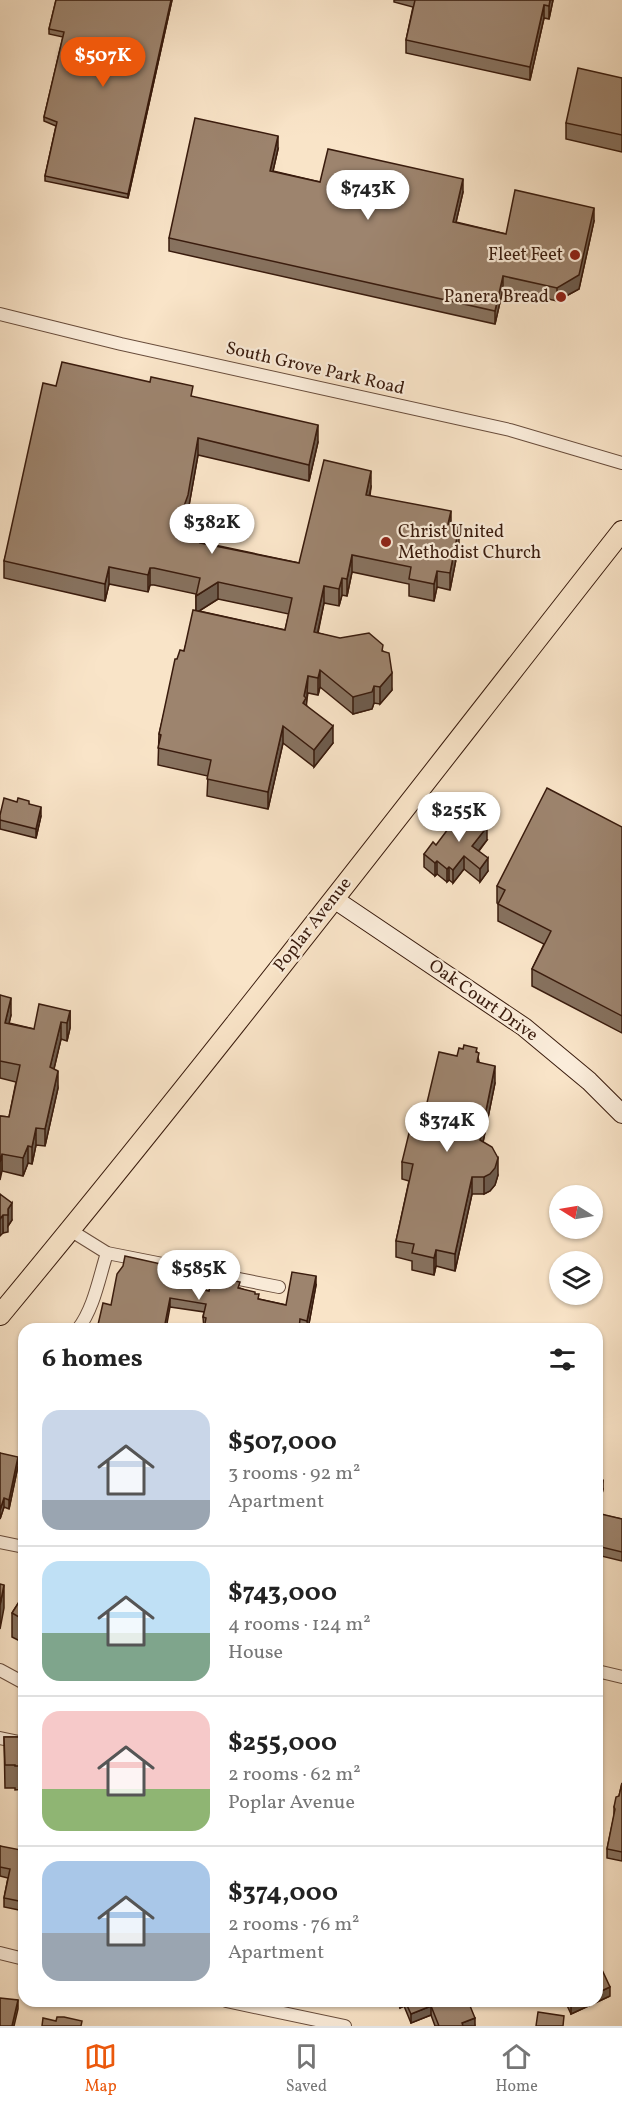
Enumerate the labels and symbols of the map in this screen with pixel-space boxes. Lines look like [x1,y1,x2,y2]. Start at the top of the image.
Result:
pin: $507K [61,37,145,88]
pin: $743K [326,170,410,221]
place label: Fleet Feet [488,243,563,268]
marker: Fleet Feet [568,248,582,262]
place label: Panera Bread [444,285,549,310]
marker: Panera Bread [554,290,568,304]
street label: South Grove Park Road [223,336,407,402]
pin: $382K [170,504,254,555]
place label: Christ United Methodist Church [398,520,542,566]
marker: Christ United Methodist Church [379,535,393,549]
pin: $255K [417,792,501,843]
street label: Poplar Avenue [268,872,358,978]
street label: Oak Court Drive [423,954,543,1048]
pin: $374K [405,1102,489,1153]
north arrow [549,1185,603,1239]
pin: $585K [157,1250,241,1301]

